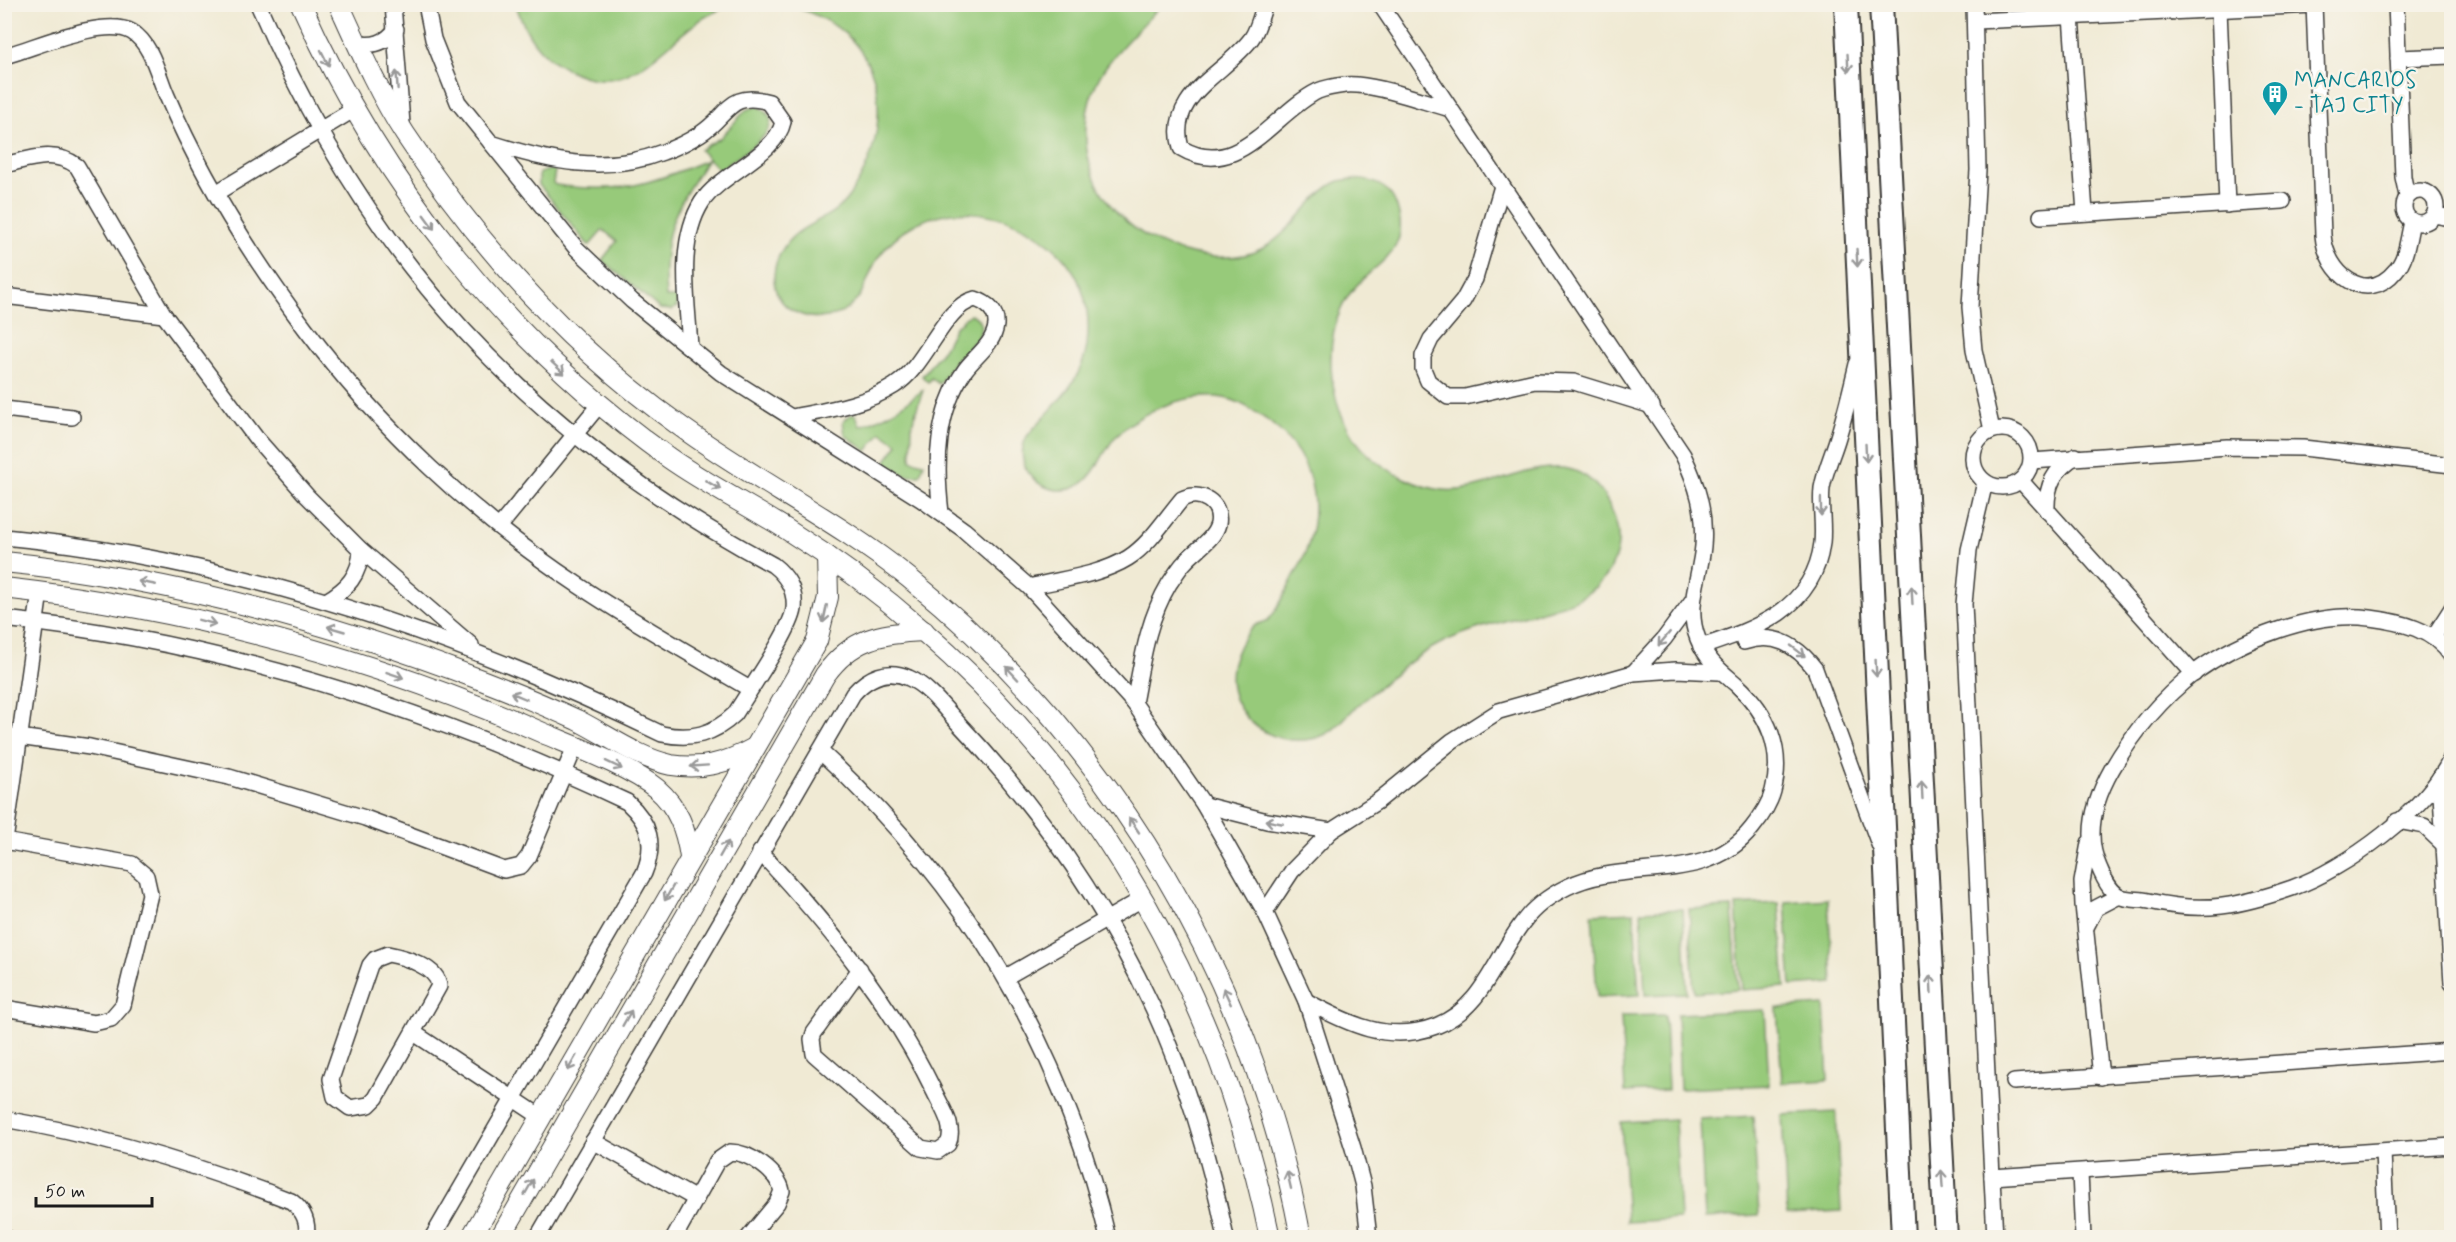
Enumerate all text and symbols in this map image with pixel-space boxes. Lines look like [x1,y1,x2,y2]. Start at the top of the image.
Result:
one-way arrow [320,48,331,66]
one-way arrow [1843,52,1854,72]
place label: MANCARIOS - TAJ CITY [2294,67,2416,120]
one-way arrow [391,71,402,91]
building icon: MANCARIOS - TAJ CITY [2260,79,2290,117]
one-way arrow [423,214,435,230]
one-way arrow [1852,247,1863,267]
one-way arrow [550,361,565,375]
one-way arrow [1860,442,1871,462]
one-way arrow [704,480,721,492]
one-way arrow [1816,497,1827,517]
one-way arrow [137,577,157,588]
one-way arrow [1906,585,1917,605]
one-way arrow [819,604,830,623]
one-way arrow [197,617,216,629]
one-way arrow [327,623,346,634]
one-way arrow [1657,631,1671,646]
one-way arrow [1789,645,1805,658]
one-way arrow [1870,658,1881,678]
one-way arrow [1005,666,1019,681]
one-way arrow [385,671,404,682]
one-way arrow [511,689,529,701]
one-way arrow [604,760,622,772]
one-way arrow [690,761,709,772]
one-way arrow [1916,780,1927,800]
one-way arrow [1264,816,1284,827]
one-way arrow [1128,817,1140,833]
one-way arrow [719,841,731,858]
one-way arrow [662,884,674,901]
one-way arrow [1926,975,1937,995]
one-way arrow [1221,987,1233,1005]
one-way arrow [621,1010,633,1027]
one-way arrow [566,1054,578,1071]
scale bar [36,1170,152,1208]
one-way arrow [1937,1170,1948,1190]
one-way arrow [1283,1171,1294,1191]
one-way arrow [523,1179,535,1196]
text: 50 m [45,1180,85,1204]

